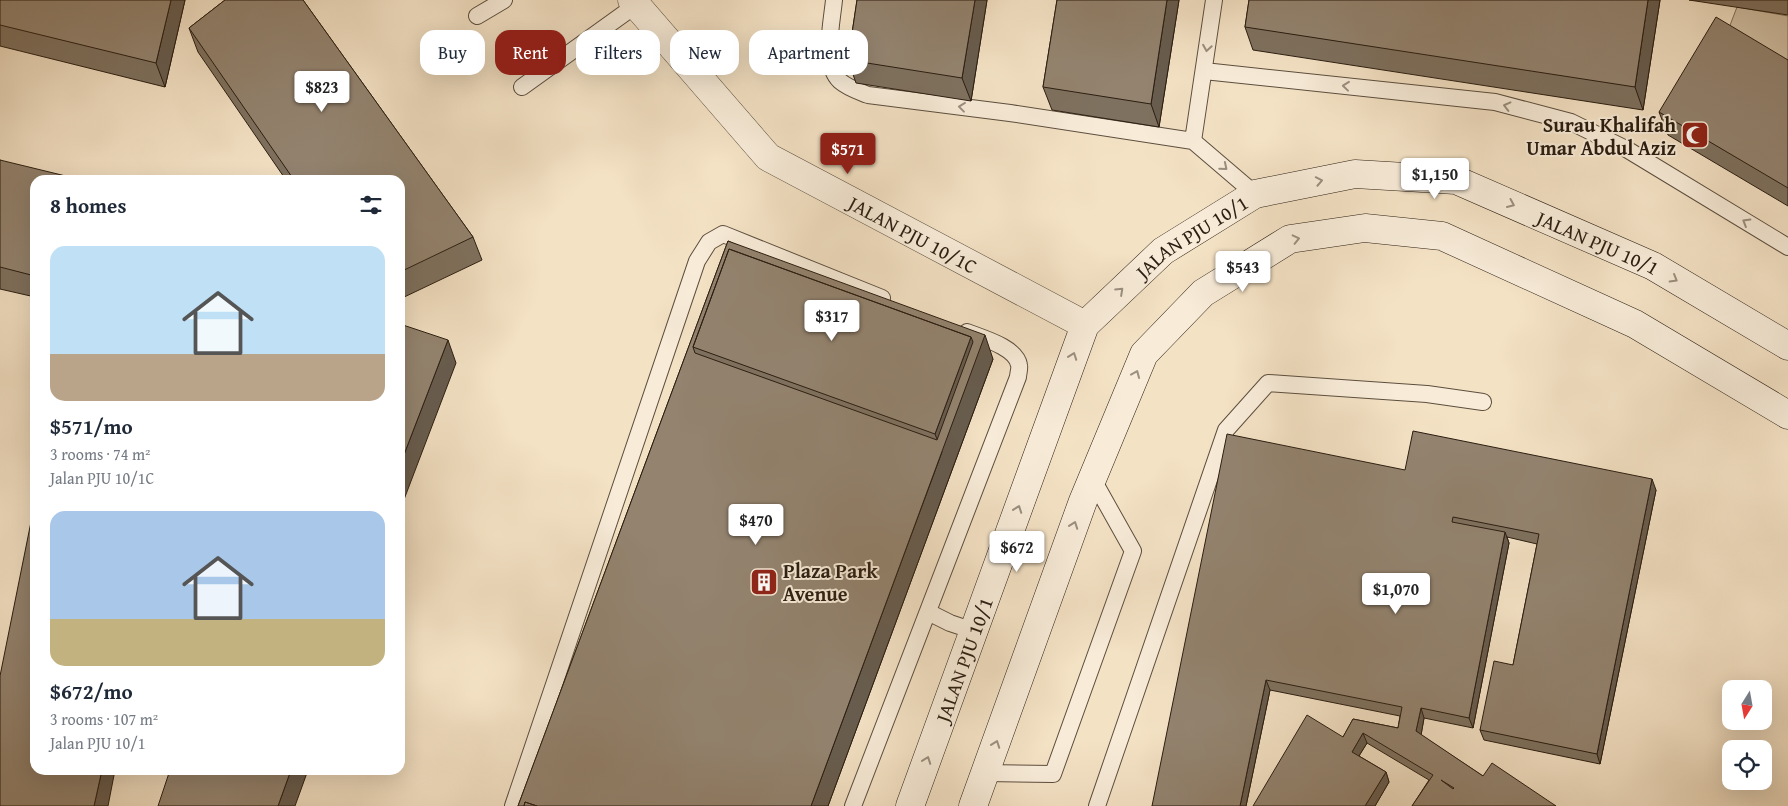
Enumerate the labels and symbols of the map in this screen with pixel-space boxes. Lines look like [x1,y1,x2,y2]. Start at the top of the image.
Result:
one-way arrow [1202,45,1213,53]
pin: $823 [292,70,352,113]
one-way arrow [1342,81,1350,92]
one-way arrow [1504,101,1512,111]
one-way arrow [957,102,965,113]
place label: Surau Khalifah Umar Abdul Aziz [1526,110,1676,162]
mosque icon: Surau Khalifah Umar Abdul Aziz [1680,120,1710,150]
pin: $571 [818,132,878,175]
pin: $1,150 [1394,158,1476,200]
one-way arrow [1218,162,1227,170]
one-way arrow [1315,176,1323,187]
street label: JALAN PJU 10/1C [841,187,983,280]
street label: JALAN PJU 10/1 [1126,188,1253,287]
one-way arrow [1506,197,1515,208]
street label: JALAN PJU 10/1 [1530,201,1665,281]
one-way arrow [1743,218,1752,228]
one-way arrow [1292,234,1301,245]
pin: $543 [1213,250,1273,293]
one-way arrow [1669,272,1678,282]
one-way arrow [1114,288,1123,297]
pin: $317 [802,300,862,342]
one-way arrow [1067,352,1077,361]
one-way arrow [1129,370,1140,379]
pin: $470 [726,504,786,546]
one-way arrow [1012,505,1022,513]
one-way arrow [1068,521,1078,529]
pin: $672 [987,530,1047,573]
place label: Plaza Park Avenue [783,556,878,608]
building icon: Plaza Park Avenue [749,567,779,597]
pin: $1,070 [1355,572,1437,615]
street label: JALAN PJU 10/1 [926,593,999,729]
north arrow [1722,680,1772,730]
one-way arrow [990,740,1000,748]
one-way arrow [921,756,931,765]

